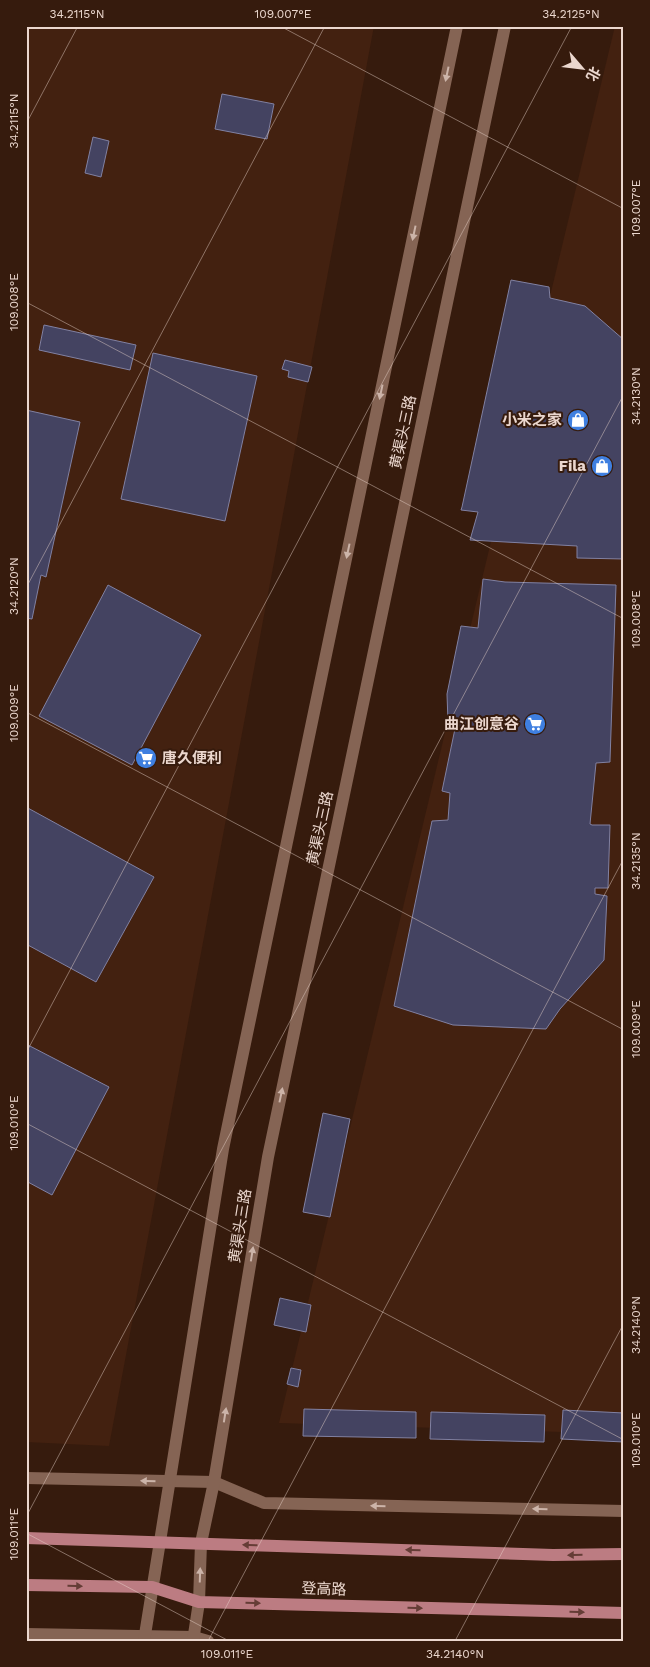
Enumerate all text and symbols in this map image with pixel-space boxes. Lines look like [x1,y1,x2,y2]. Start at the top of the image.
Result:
text: 34.2115°N [49,7,105,21]
text: 109.007°E [255,7,312,21]
text: 34.2125°N [542,7,600,21]
north arrow [558,42,608,92]
text: 北 [583,64,604,84]
one-way arrow [443,66,451,82]
text: 34.2115°N [7,93,21,149]
text: 109.007°E [629,179,643,236]
one-way arrow [410,225,418,241]
text: 109.008°E [7,273,21,331]
text: 34.2130°N [629,367,643,425]
one-way arrow [377,385,385,400]
street label: 黄渠头三路 [386,393,420,471]
shop icon: 小米之家 [566,408,590,432]
place label: 小米之家 [502,411,562,429]
shop icon: Fila [590,454,614,478]
place label: Fila [559,457,586,475]
one-way arrow [344,544,352,559]
text: 34.2120°N [7,557,21,615]
text: 109.008°E [629,590,643,648]
text: 109.009°E [7,684,21,742]
supermarket icon: 曲江创意谷 [523,712,547,736]
place label: 曲江创意谷 [444,715,519,733]
supermarket icon: 唐久便利 [134,746,158,770]
place label: 唐久便利 [162,749,222,767]
street label: 黄渠头三路 [303,789,337,867]
text: 34.2135°N [629,832,643,890]
text: 109.009°E [629,1000,643,1058]
one-way arrow [277,1087,285,1102]
text: 109.010°E [7,1095,21,1151]
street label: 黄渠头三路 [225,1188,255,1264]
one-way arrow [248,1246,256,1262]
text: 34.2140°N [629,1296,643,1354]
one-way arrow [222,1406,230,1422]
text: 109.010°E [629,1412,643,1468]
one-way arrow [139,1477,155,1485]
one-way arrow [369,1501,385,1509]
one-way arrow [532,1505,548,1513]
text: 109.011°E [7,1508,21,1560]
one-way arrow [242,1540,258,1548]
one-way arrow [404,1546,420,1554]
one-way arrow [567,1551,583,1559]
one-way arrow [197,1567,205,1583]
street label: 登高路 [301,1579,347,1599]
one-way arrow [67,1582,83,1590]
one-way arrow [245,1600,261,1608]
one-way arrow [407,1604,423,1612]
one-way arrow [570,1608,586,1616]
text: 109.011°E [201,1647,253,1661]
text: 34.2140°N [426,1647,484,1661]

